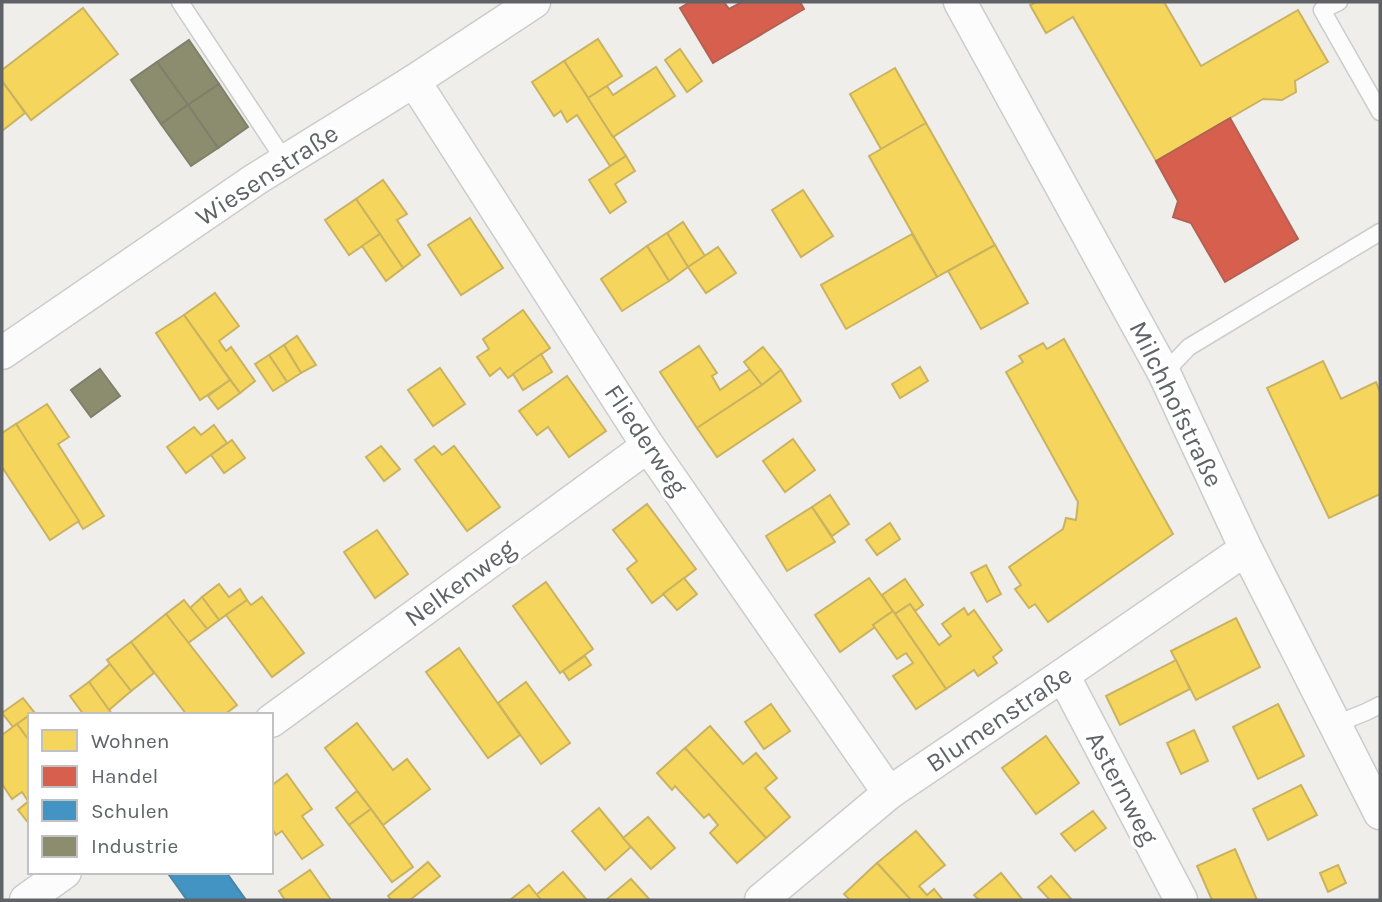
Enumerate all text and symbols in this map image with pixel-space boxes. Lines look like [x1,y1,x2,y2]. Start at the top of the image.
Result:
street label: Wiesenstraße [190,117,344,233]
street label: Milchhofstraße [1122,316,1230,492]
street label: Fliederweg [598,379,695,502]
street label: Nelkenweg [399,532,522,633]
street label: Blumenstraße [920,659,1078,779]
legend [28,713,273,874]
street label: Asternweg [1079,726,1165,850]
text: Wohnen [91,729,169,753]
text: Handel [91,764,158,788]
text: Schulen [91,799,169,823]
text: Industrie [91,834,178,858]

